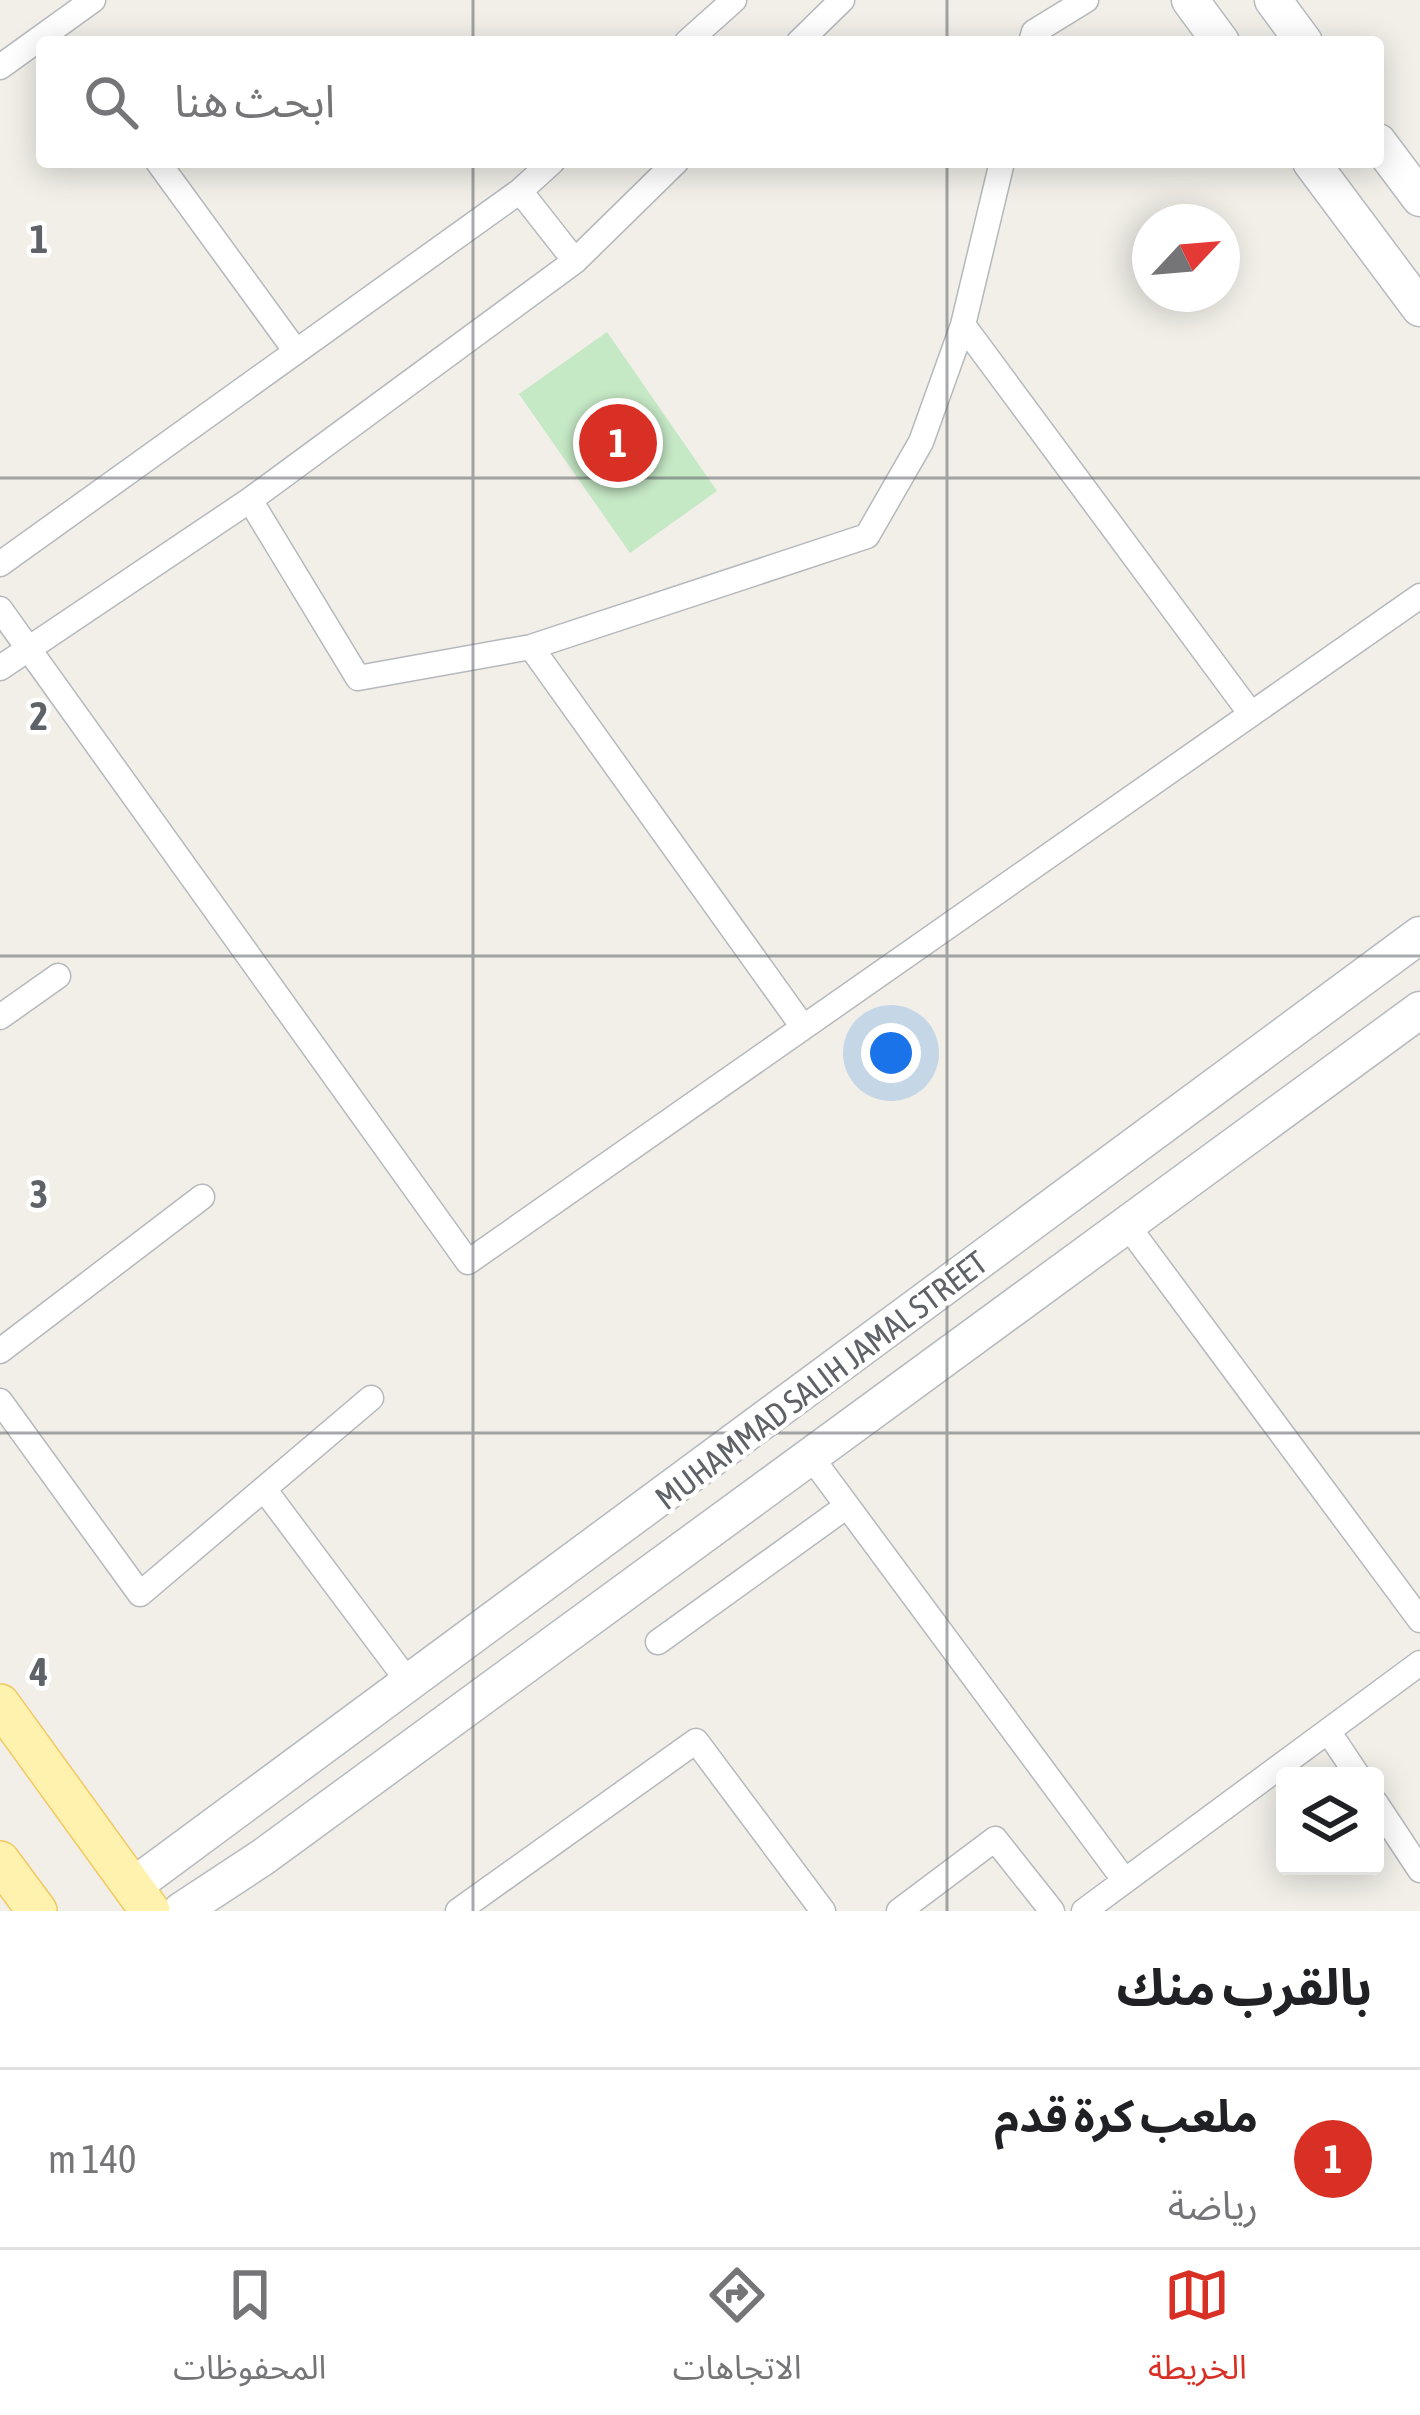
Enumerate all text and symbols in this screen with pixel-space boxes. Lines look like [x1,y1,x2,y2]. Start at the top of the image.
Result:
search box [36,36,1384,168]
icon: search [78,69,144,135]
text: ابحث هنا [174,75,335,127]
north arrow [1132,204,1240,312]
text: 1 [30,217,48,261]
pin: 1 [579,398,657,488]
text: 2 [30,694,48,738]
your location [861,1023,921,1083]
text: 3 [30,1172,48,1216]
street label: MUHAMMAD SALIH JAMAL STREET [648,1243,995,1517]
text: 4 [29,1650,48,1694]
map controls [1276,1767,1384,1875]
button: layers [1276,1767,1384,1875]
text: بالقرب منك [1116,1957,1372,2016]
text: ملعب كرة قدم [995,2090,1258,2142]
text: 140 m [48,2137,136,2181]
text: 1 [1324,2137,1342,2181]
text: رياضة [1168,2183,1258,2227]
tab: المحفوظات [173,2262,326,2403]
tab: الاتجاهات [673,2262,802,2403]
tab: الخريطة [1148,2262,1247,2403]

